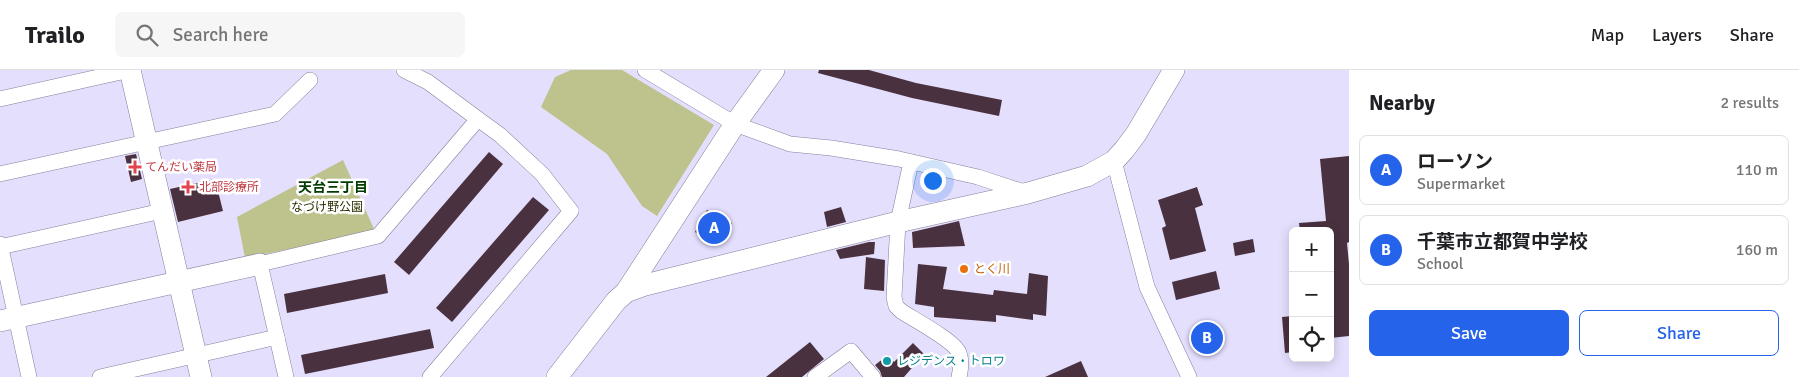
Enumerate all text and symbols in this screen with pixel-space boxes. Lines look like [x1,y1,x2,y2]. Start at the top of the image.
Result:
search box [115,12,465,57]
text: Trailo [25,20,85,50]
icon: search [133,21,161,49]
text: Search here [173,23,269,47]
text: Map [1591,24,1624,46]
text: Layers [1652,24,1702,46]
text: Share [1730,24,1774,46]
text: Nearby [1369,90,1435,116]
text: 2 results [1720,93,1779,113]
text: ローソン [1417,150,1493,174]
place label: てんだい薬局 [145,160,217,175]
text: A [1381,160,1391,180]
text: 110 m [1736,160,1778,180]
marker: てんだい薬局 [129,161,141,173]
your location [920,168,946,194]
text: Supermarket [1417,174,1505,194]
district label: 天台三丁目 [298,179,368,196]
marker: 北部診療所 [181,180,195,194]
place label: 北部診療所 [199,180,259,195]
park label: なづけ野公園 [291,200,363,215]
pin: A [698,209,730,247]
map controls [1289,227,1334,362]
button: + [1289,227,1334,272]
text: 千葉市立都賀中学校 [1417,230,1588,254]
text: B [1381,240,1391,260]
text: 160 m [1736,240,1778,260]
text: School [1417,254,1463,274]
place label: とく川 [974,262,1010,277]
marker: とく川 [958,263,970,275]
button: − [1289,272,1334,317]
button: Save [1369,310,1569,356]
button: Share [1579,310,1779,356]
button: locate [1289,317,1334,362]
pin: B [1191,319,1223,357]
place label: レジデンス・トロワ [897,354,1005,369]
marker: レジデンス・トロワ [881,355,893,367]

